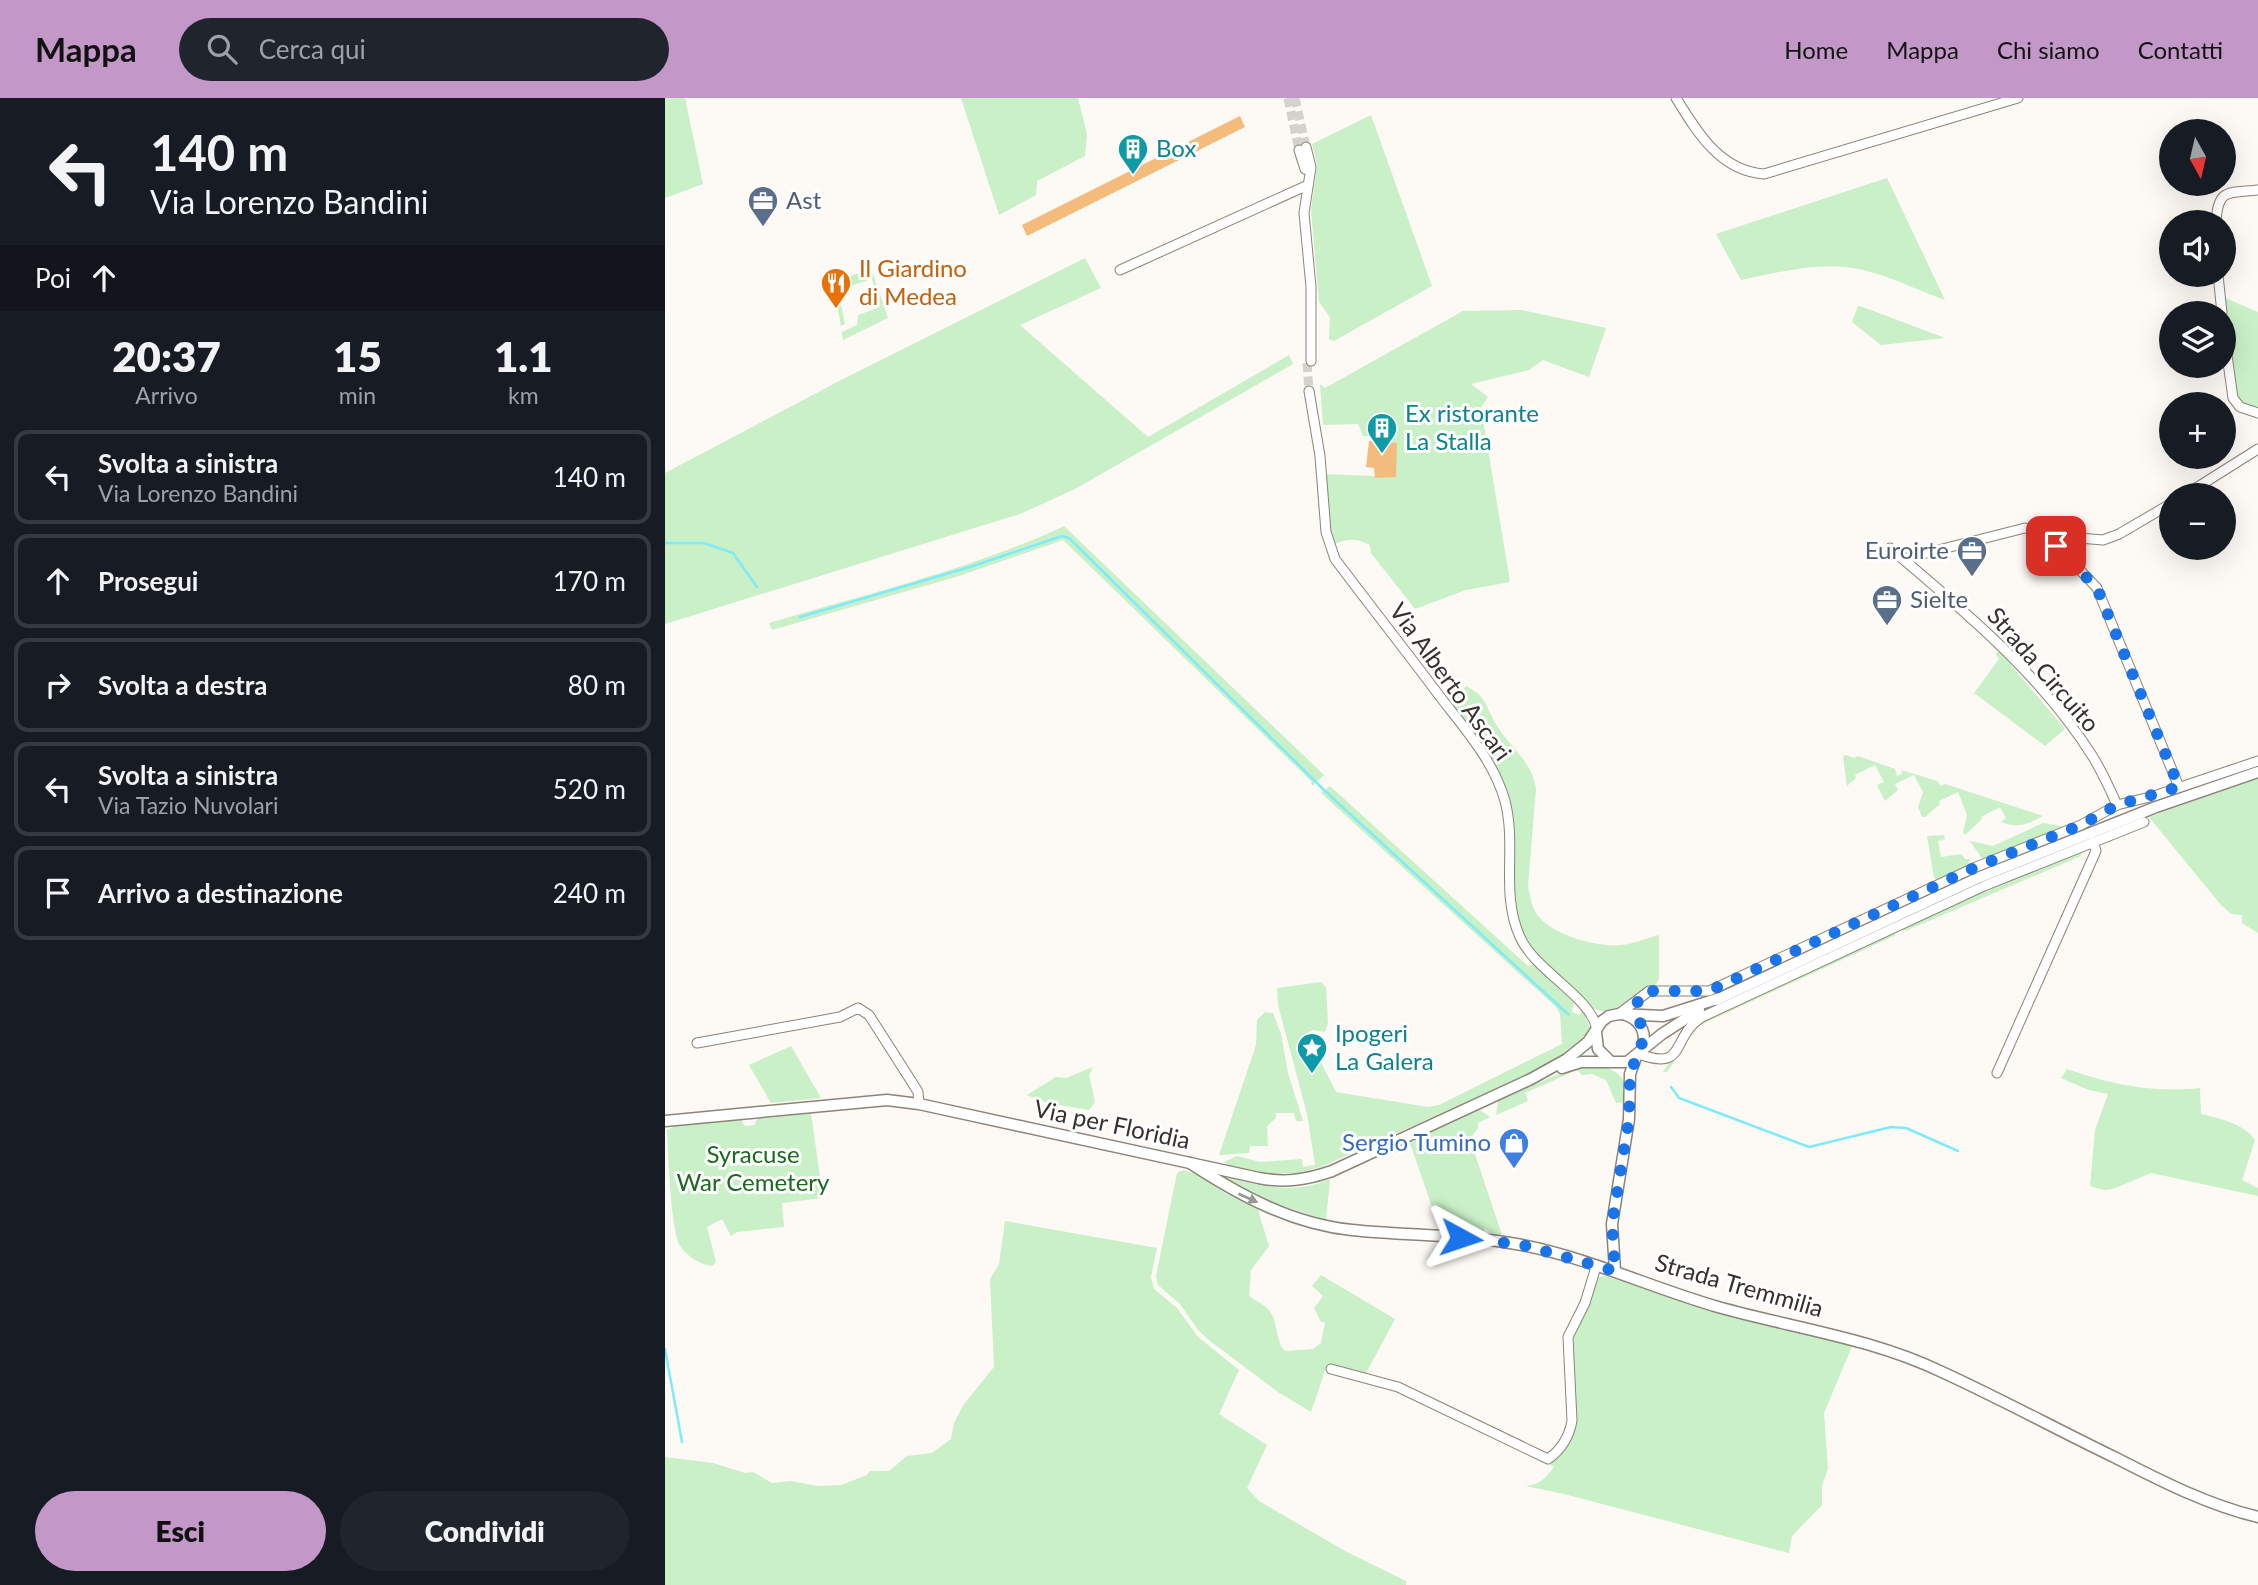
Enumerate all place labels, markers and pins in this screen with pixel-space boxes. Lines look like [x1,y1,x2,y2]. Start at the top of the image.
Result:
building icon: Box [1116,132,1150,176]
place label: Box [1156,133,1196,162]
office icon: Ast [746,184,780,228]
place label: Ast [786,185,822,214]
place label: Il Giardino di Medea [859,253,967,310]
restaurant icon: Il Giardino di Medea [819,266,853,310]
place label: Ex ristorante La Stalla [1405,398,1539,455]
building icon: Ex ristorante La Stalla [1365,411,1399,455]
pin [2026,516,2086,576]
office icon: Euroirte [1955,534,1989,578]
place label: Euroirte [1865,535,1949,564]
office icon: Sielte [1870,583,1904,627]
place label: Sielte [1910,584,1968,613]
place label: Ipogeri La Galera [1335,1018,1434,1075]
place icon: Ipogeri La Galera [1295,1031,1329,1075]
shop icon: Sergio Tumino [1497,1126,1531,1170]
place label: Sergio Tumino [1342,1127,1491,1156]

